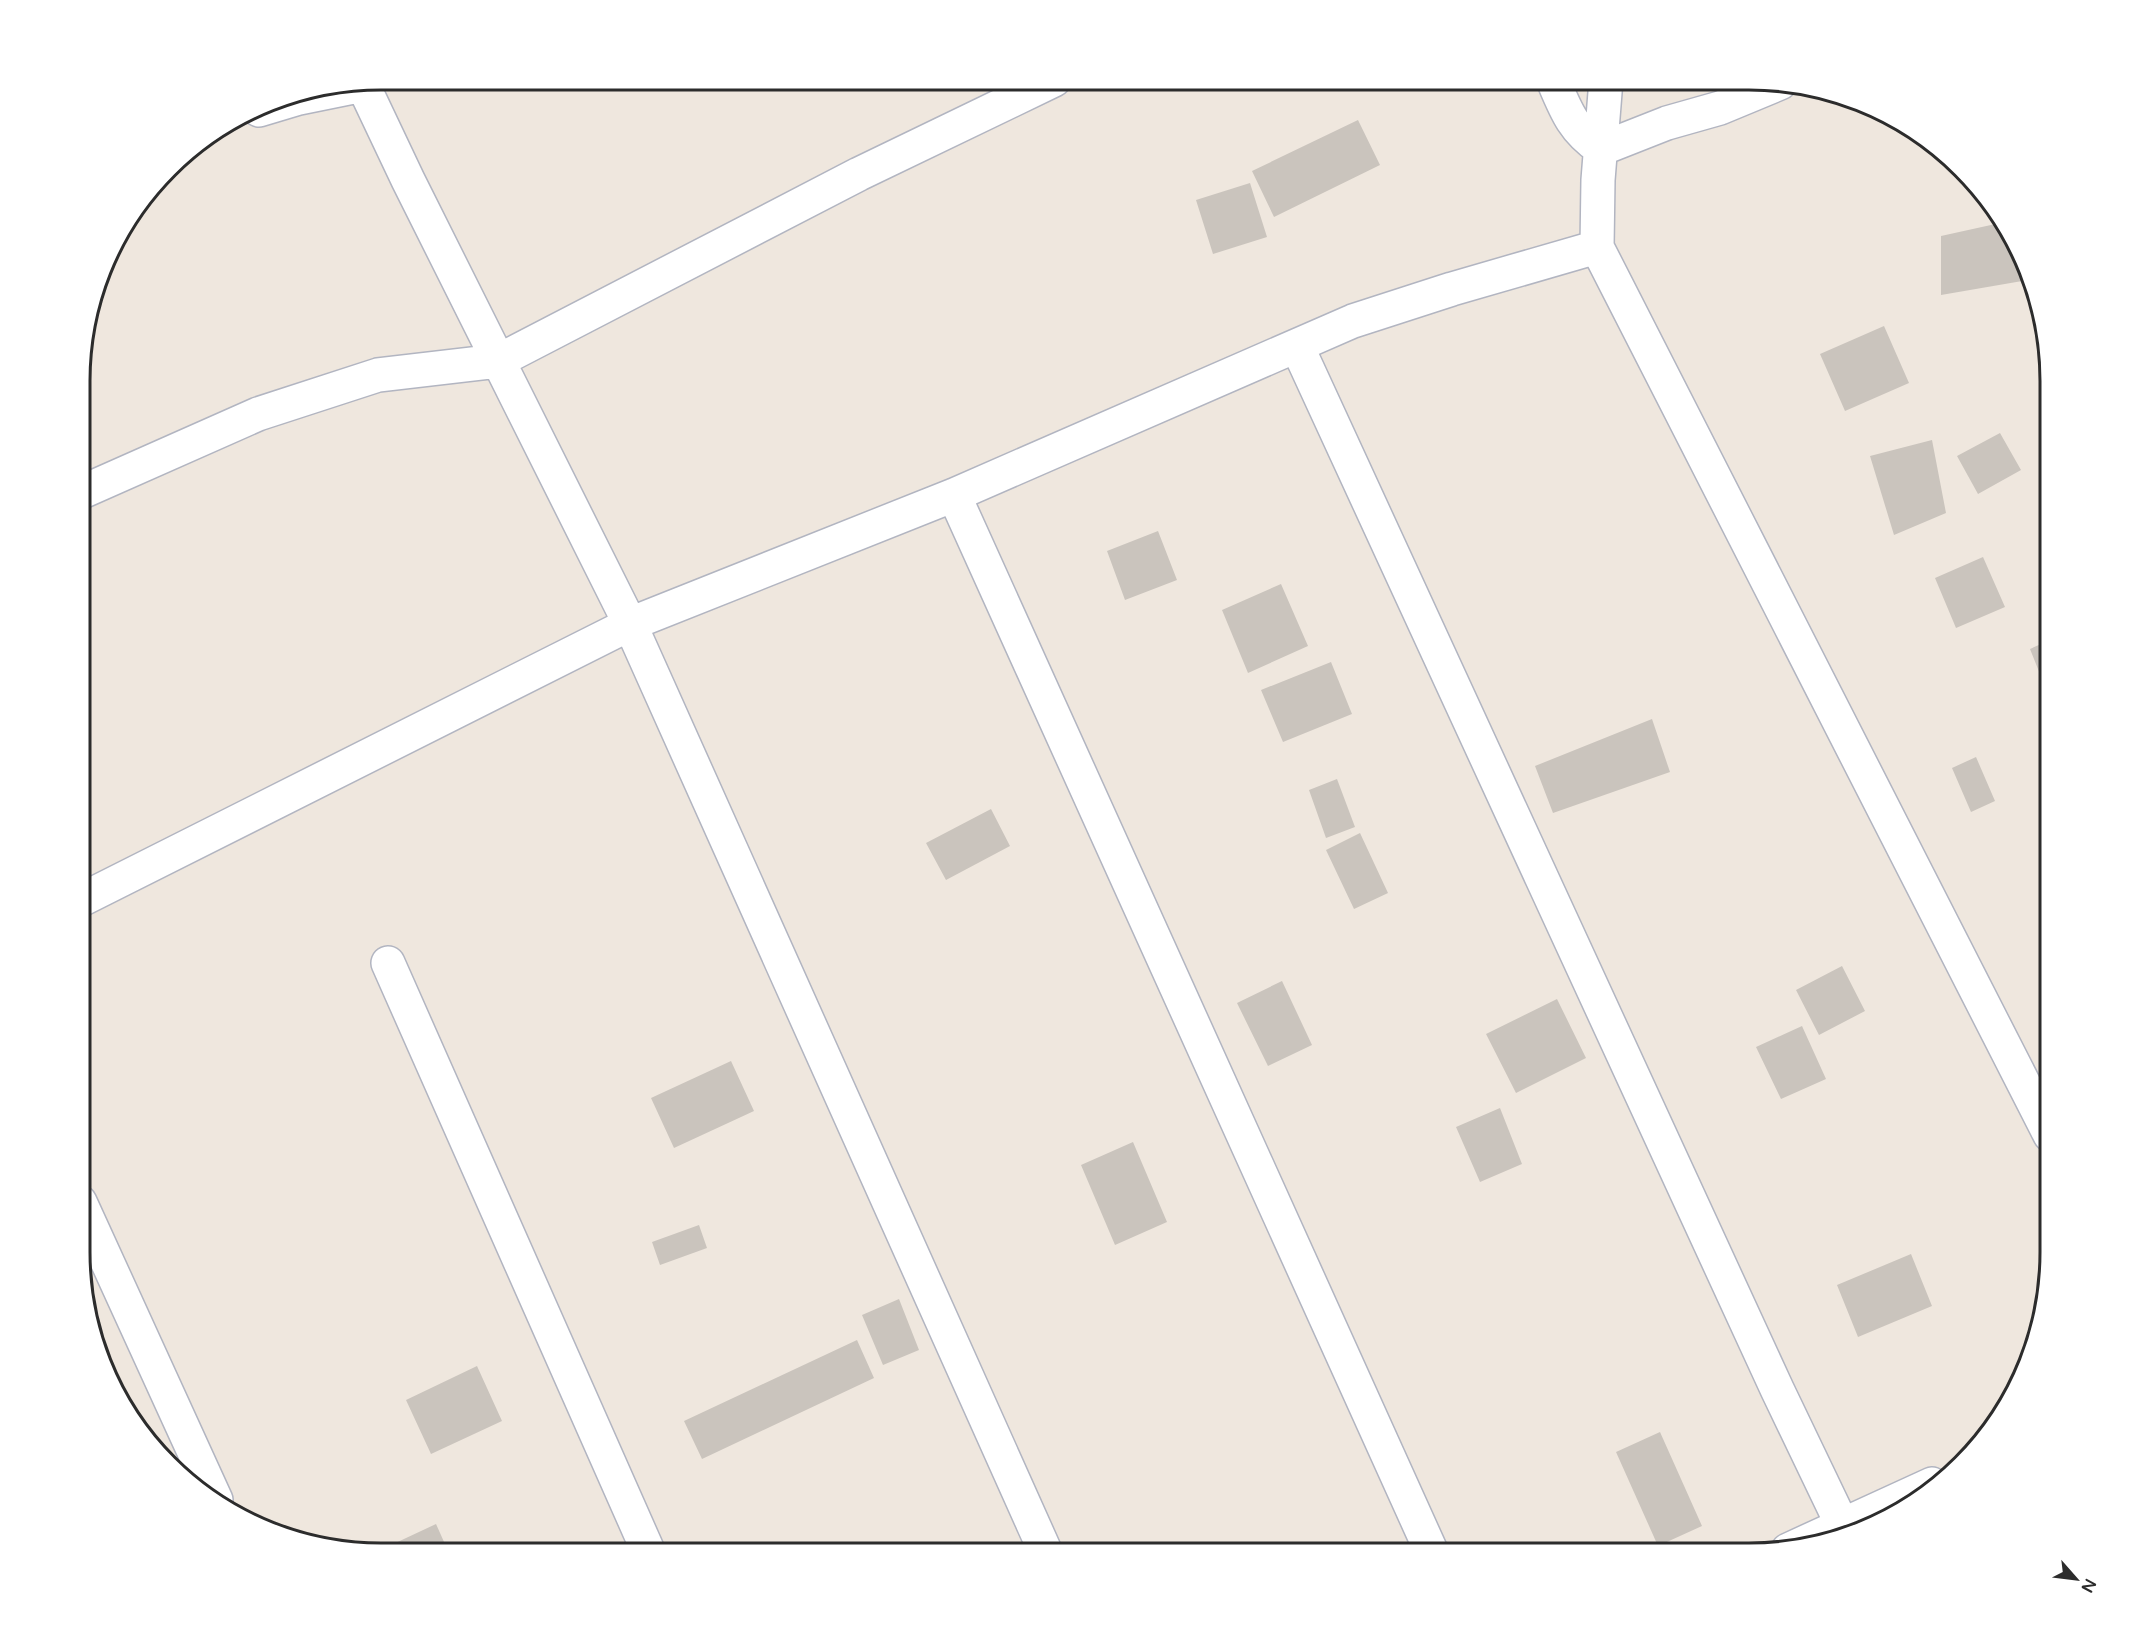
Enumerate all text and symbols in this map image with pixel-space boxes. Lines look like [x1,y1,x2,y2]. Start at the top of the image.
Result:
north arrow [2046,1549,2106,1609]
text: N [2077,1575,2100,1596]

